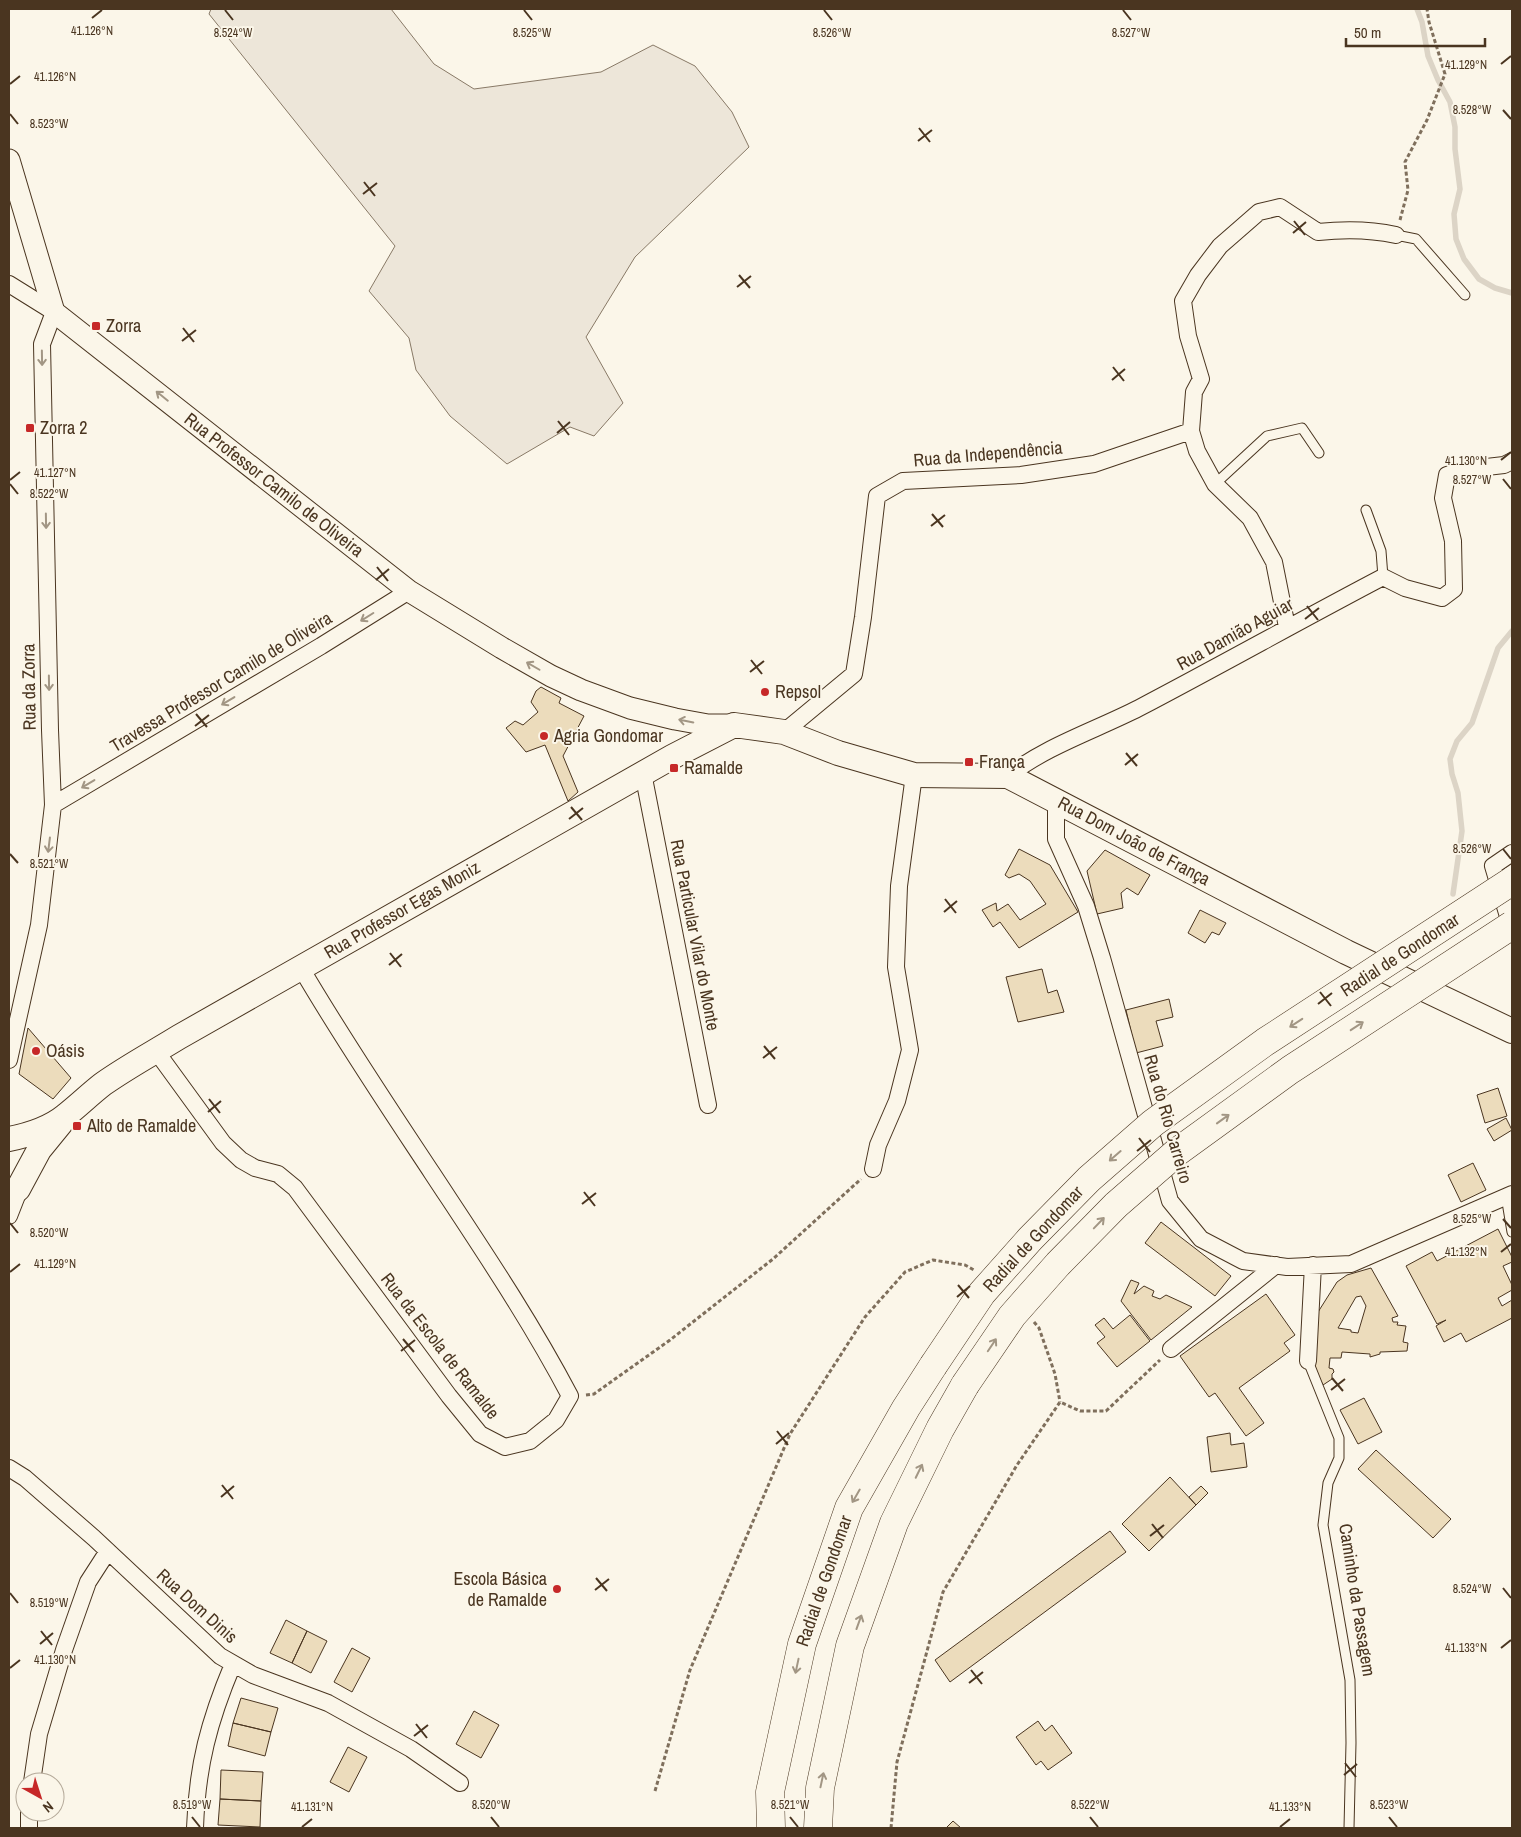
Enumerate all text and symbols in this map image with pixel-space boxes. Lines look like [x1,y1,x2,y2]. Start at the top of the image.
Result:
scale bar [1346,15,1485,47]
text: 50 m [1354,22,1381,43]
text: 41.126°N [71,23,113,39]
text: 8.524°W [214,25,253,41]
text: 8.525°W [513,25,552,41]
text: 8.526°W [813,25,852,41]
text: 8.527°W [1112,25,1151,41]
text: 41.129°N [1445,57,1487,73]
text: 41.126°N [34,69,76,85]
text: 8.528°W [1453,102,1492,118]
text: 8.523°W [30,116,69,132]
place label: Zorra [106,313,141,338]
marker: Zorra [90,320,102,332]
one-way arrow [37,350,47,366]
one-way arrow [156,391,169,402]
street label: Rua Professor Camilo de Oliveira [179,407,369,563]
place label: Zorra 2 [40,415,88,440]
marker: Zorra 2 [24,422,36,434]
street label: Rua da Independência [912,435,1063,472]
text: 41.130°N [1445,453,1487,469]
text: 41.127°N [34,465,76,481]
text: 8.527°W [1453,472,1492,488]
text: 8.522°W [30,486,69,502]
one-way arrow [41,512,50,528]
street label: Rua Damião Aguiar [1172,591,1298,676]
street label: Travessa Professor Camilo de Oliveira [105,605,336,758]
one-way arrow [361,612,375,622]
street label: Rua da Zorra [15,643,42,731]
one-way arrow [526,661,541,671]
one-way arrow [44,674,54,691]
place label: Repsol [775,679,821,704]
marker: Repsol [759,686,771,698]
one-way arrow [221,696,235,706]
one-way arrow [678,715,694,725]
place label: Agria Gondomar [553,723,663,748]
marker: Agria Gondomar [538,730,550,742]
place label: França [979,749,1025,774]
place label: Ramalde [684,755,743,780]
marker: França [963,756,975,768]
marker: Ramalde [668,762,680,774]
one-way arrow [82,780,96,790]
street label: Rua Dom João de França [1054,790,1215,891]
one-way arrow [44,837,54,853]
street label: Rua Particular Vilar do Monte [665,837,726,1033]
text: 8.526°W [1453,841,1492,857]
street label: Rua Professor Egas Moniz [319,855,484,964]
text: 8.521°W [30,856,69,872]
street label: Radial de Gondomar [1335,907,1464,1002]
one-way arrow [1289,1018,1303,1028]
one-way arrow [1350,1021,1364,1032]
place label: Oásis [46,1038,85,1063]
marker: Oásis [30,1045,42,1057]
street label: Rua do Rio Carreiro [1138,1052,1199,1186]
place label: Alto de Ramalde [86,1113,196,1138]
one-way arrow [1216,1114,1230,1124]
marker: Alto de Ramalde [71,1120,83,1132]
one-way arrow [1109,1151,1122,1162]
street label: Radial de Gondomar [977,1180,1089,1297]
text: 8.525°W [1453,1211,1492,1227]
one-way arrow [1092,1217,1104,1229]
text: 8.520°W [30,1225,69,1241]
text: 41.132°N [1445,1244,1487,1260]
text: 41.129°N [34,1256,76,1272]
street label: Rua da Escola de Ramalde [375,1267,506,1424]
one-way arrow [987,1338,997,1352]
one-way arrow [915,1464,924,1479]
one-way arrow [851,1488,861,1503]
street label: Radial de Gondomar [789,1512,858,1650]
street label: Caminho da Passagem [1333,1522,1382,1678]
street label: Rua Dom Dinis [151,1563,243,1649]
place label: Escola Básica de Ramalde [453,1566,547,1612]
text: 8.524°W [1453,1581,1492,1597]
marker: Escola Básica de Ramalde [551,1583,563,1595]
text: 8.519°W [30,1595,69,1611]
one-way arrow [855,1614,864,1630]
text: 41.133°N [1445,1640,1487,1656]
text: 41.130°N [34,1652,76,1668]
one-way arrow [792,1657,801,1673]
north arrow [15,1772,65,1822]
one-way arrow [818,1772,827,1788]
text: N [39,1797,57,1817]
text: 8.519°W [173,1797,212,1813]
text: 8.520°W [472,1797,511,1813]
text: 8.521°W [771,1797,810,1813]
text: 8.522°W [1071,1797,1110,1813]
text: 8.523°W [1370,1797,1409,1813]
text: 41.131°N [291,1799,333,1815]
text: 41.133°N [1269,1799,1311,1815]

